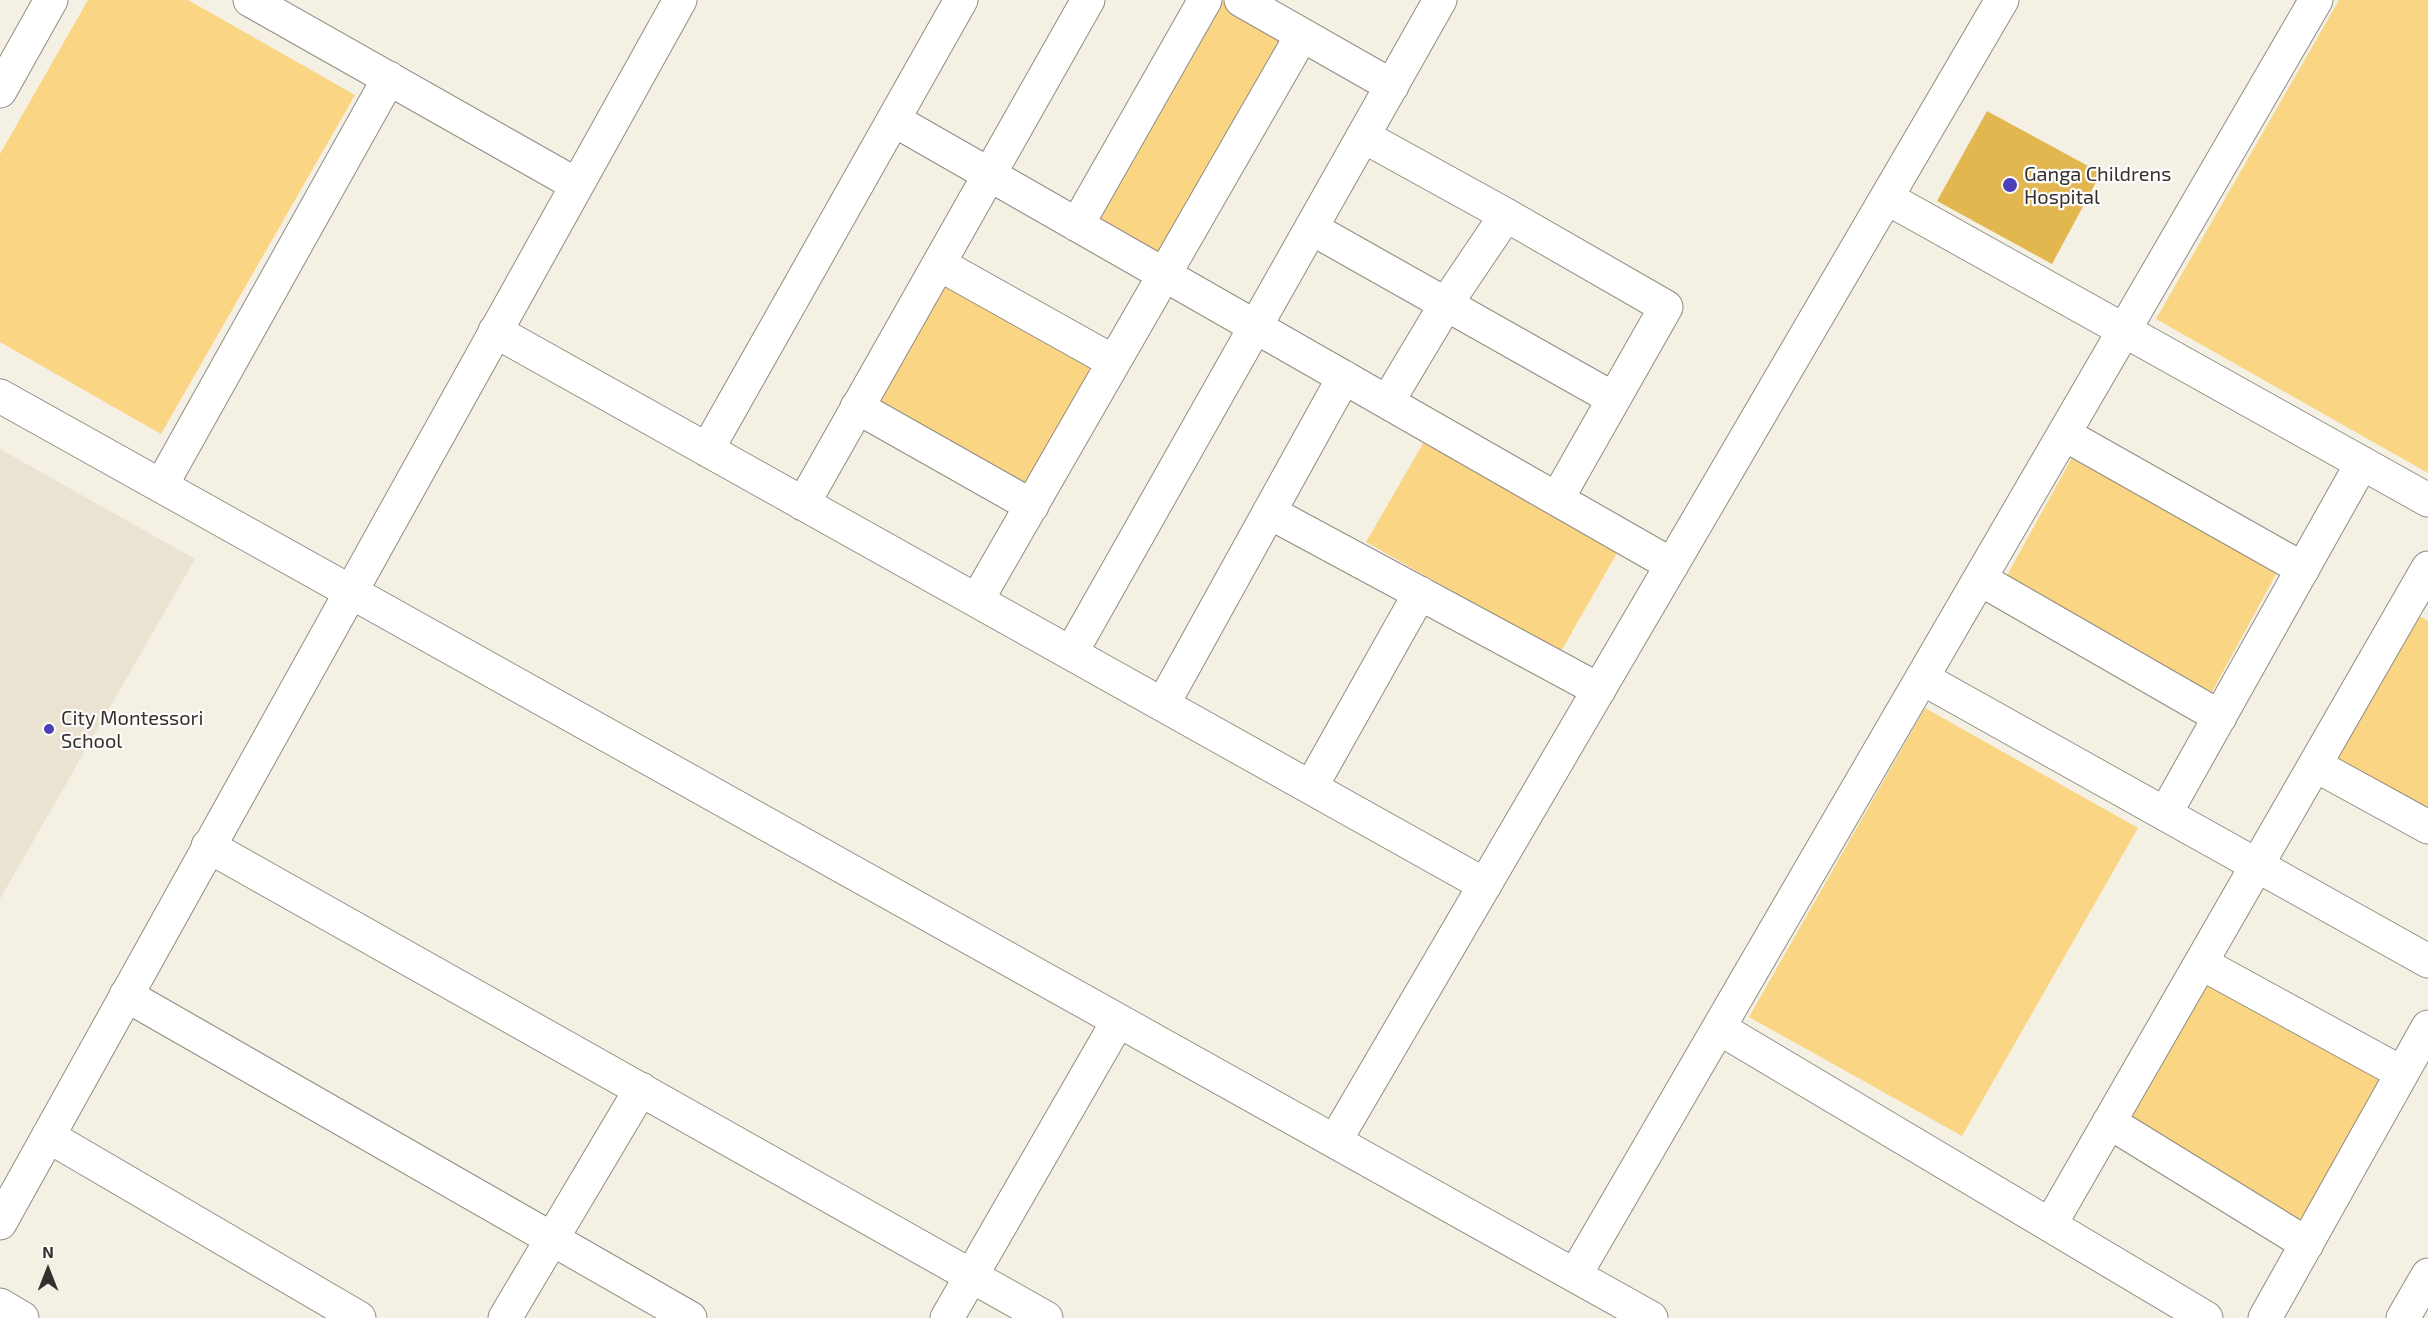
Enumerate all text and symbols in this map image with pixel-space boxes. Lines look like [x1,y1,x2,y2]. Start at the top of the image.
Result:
place label: Ganga Childrens Hospital [2024,162,2171,209]
marker: Ganga Childrens Hospital [2001,176,2019,194]
place label: City Montessori School [61,706,204,753]
marker: City Montessori School [42,722,56,736]
north arrow [18,1240,78,1300]
text: N [42,1242,54,1261]

